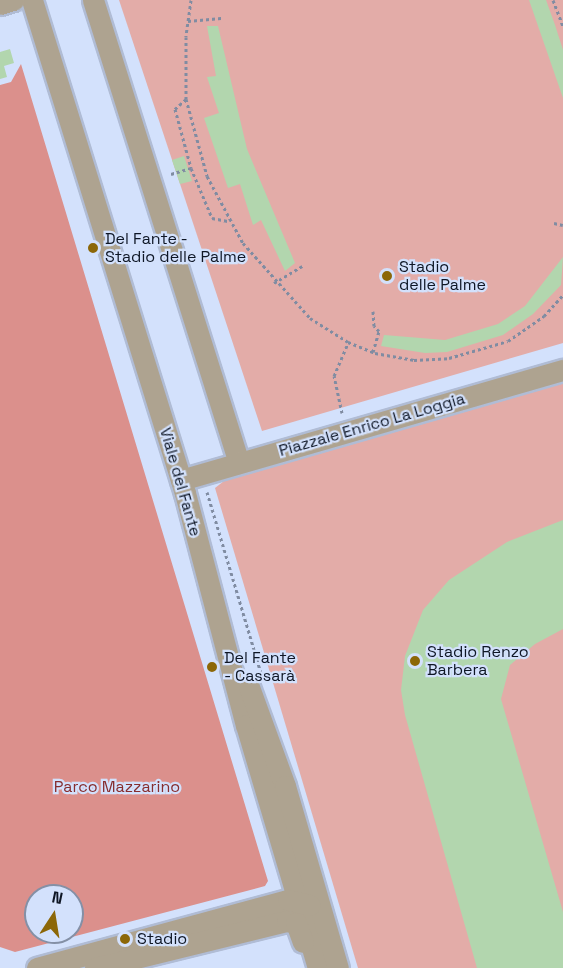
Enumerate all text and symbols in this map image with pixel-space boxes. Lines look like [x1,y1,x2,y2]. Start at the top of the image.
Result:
place label: Del Fante - Stadio delle Palme [105,229,246,267]
marker: Del Fante - Stadio delle Palme [86,241,100,255]
place label: Stadio delle Palme [399,257,486,295]
marker: Stadio delle Palme [380,269,394,283]
street label: Piazzale Enrico La Loggia [277,389,467,461]
street label: Viale del Fante [155,425,205,539]
place label: Stadio Renzo Barbera [427,642,529,680]
place label: Del Fante - Cassarà [224,648,296,686]
marker: Stadio Renzo Barbera [408,654,422,668]
marker: Del Fante - Cassarà [205,660,219,674]
park label: Parco Mazzarino [54,777,180,797]
north arrow [24,884,84,944]
text: N [50,886,65,909]
place label: Stadio [137,929,187,949]
marker: Stadio [118,932,132,946]

